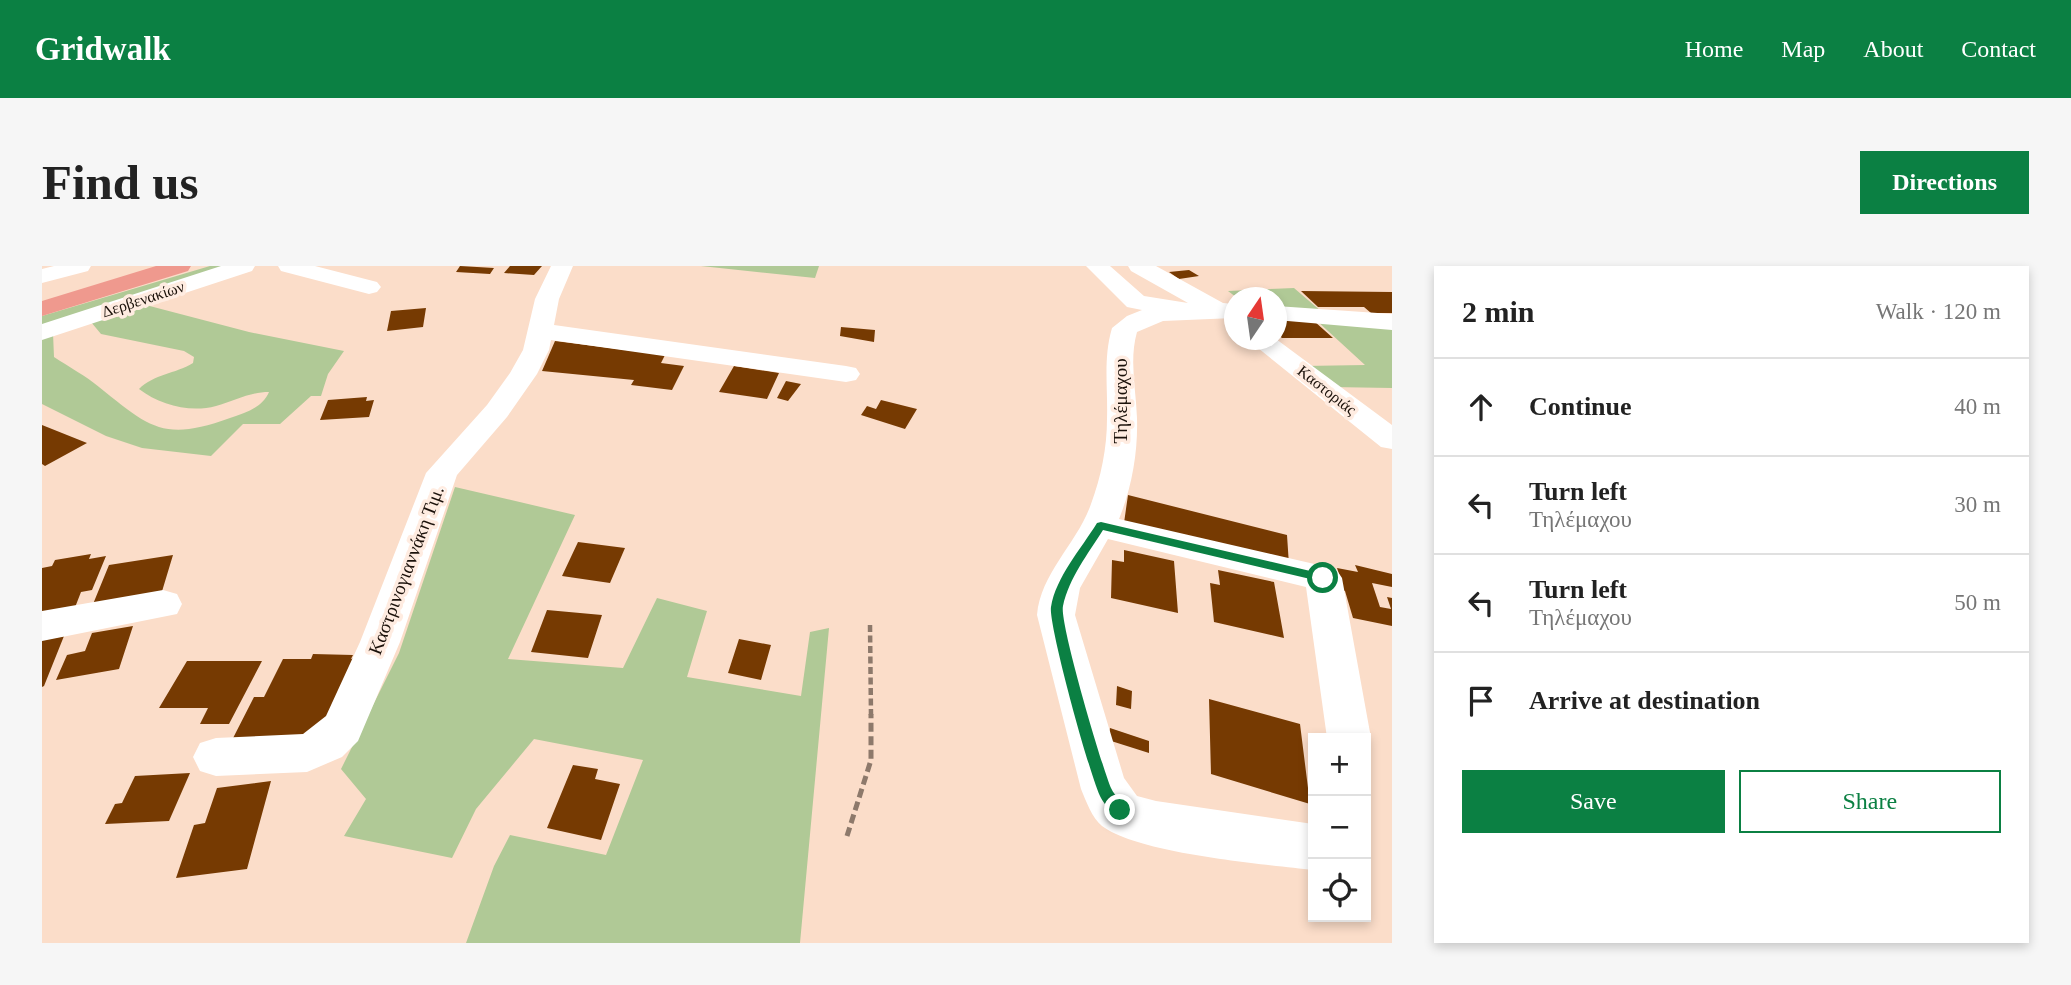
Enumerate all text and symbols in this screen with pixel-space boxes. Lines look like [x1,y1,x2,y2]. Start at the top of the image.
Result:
text: Gridwalk [35,31,171,67]
text: Home [1685,36,1743,62]
text: Map [1781,36,1825,62]
text: About [1863,36,1923,62]
text: Contact [1961,36,2036,62]
button: Directions [1860,151,2029,214]
text: Find us [42,155,199,210]
street label: Δερβενακίων [100,278,187,321]
north arrow [1224,287,1287,350]
text: 2 min [1462,295,1535,328]
text: Walk · 120 m [1876,299,2001,324]
street label: Τηλέμαχου [1110,358,1131,444]
street label: Καστοριάς [1294,362,1360,419]
icon: ahead [1462,388,1500,426]
text: Continue [1529,392,1632,421]
text: 40 m [1954,394,2001,419]
text: Turn left [1529,477,1627,506]
street label: Καστρινογιαννάκη Τιμ. [364,483,448,657]
icon: left [1462,486,1500,524]
text: 30 m [1954,492,2001,517]
text: Τηλέμαχου [1529,507,1632,532]
route start [1307,562,1338,593]
text: Turn left [1529,575,1627,604]
icon: left [1462,584,1500,622]
text: 50 m [1954,590,2001,615]
text: Τηλέμαχου [1529,605,1632,630]
icon: arrive [1462,682,1500,720]
text: Arrive at destination [1529,686,1760,715]
map controls [1308,733,1371,922]
button: + [1308,733,1371,796]
button: Save [1462,770,1725,833]
button: Share [1739,770,2001,833]
route end [1104,794,1135,825]
button: − [1308,796,1371,859]
button: locate [1308,859,1371,922]

